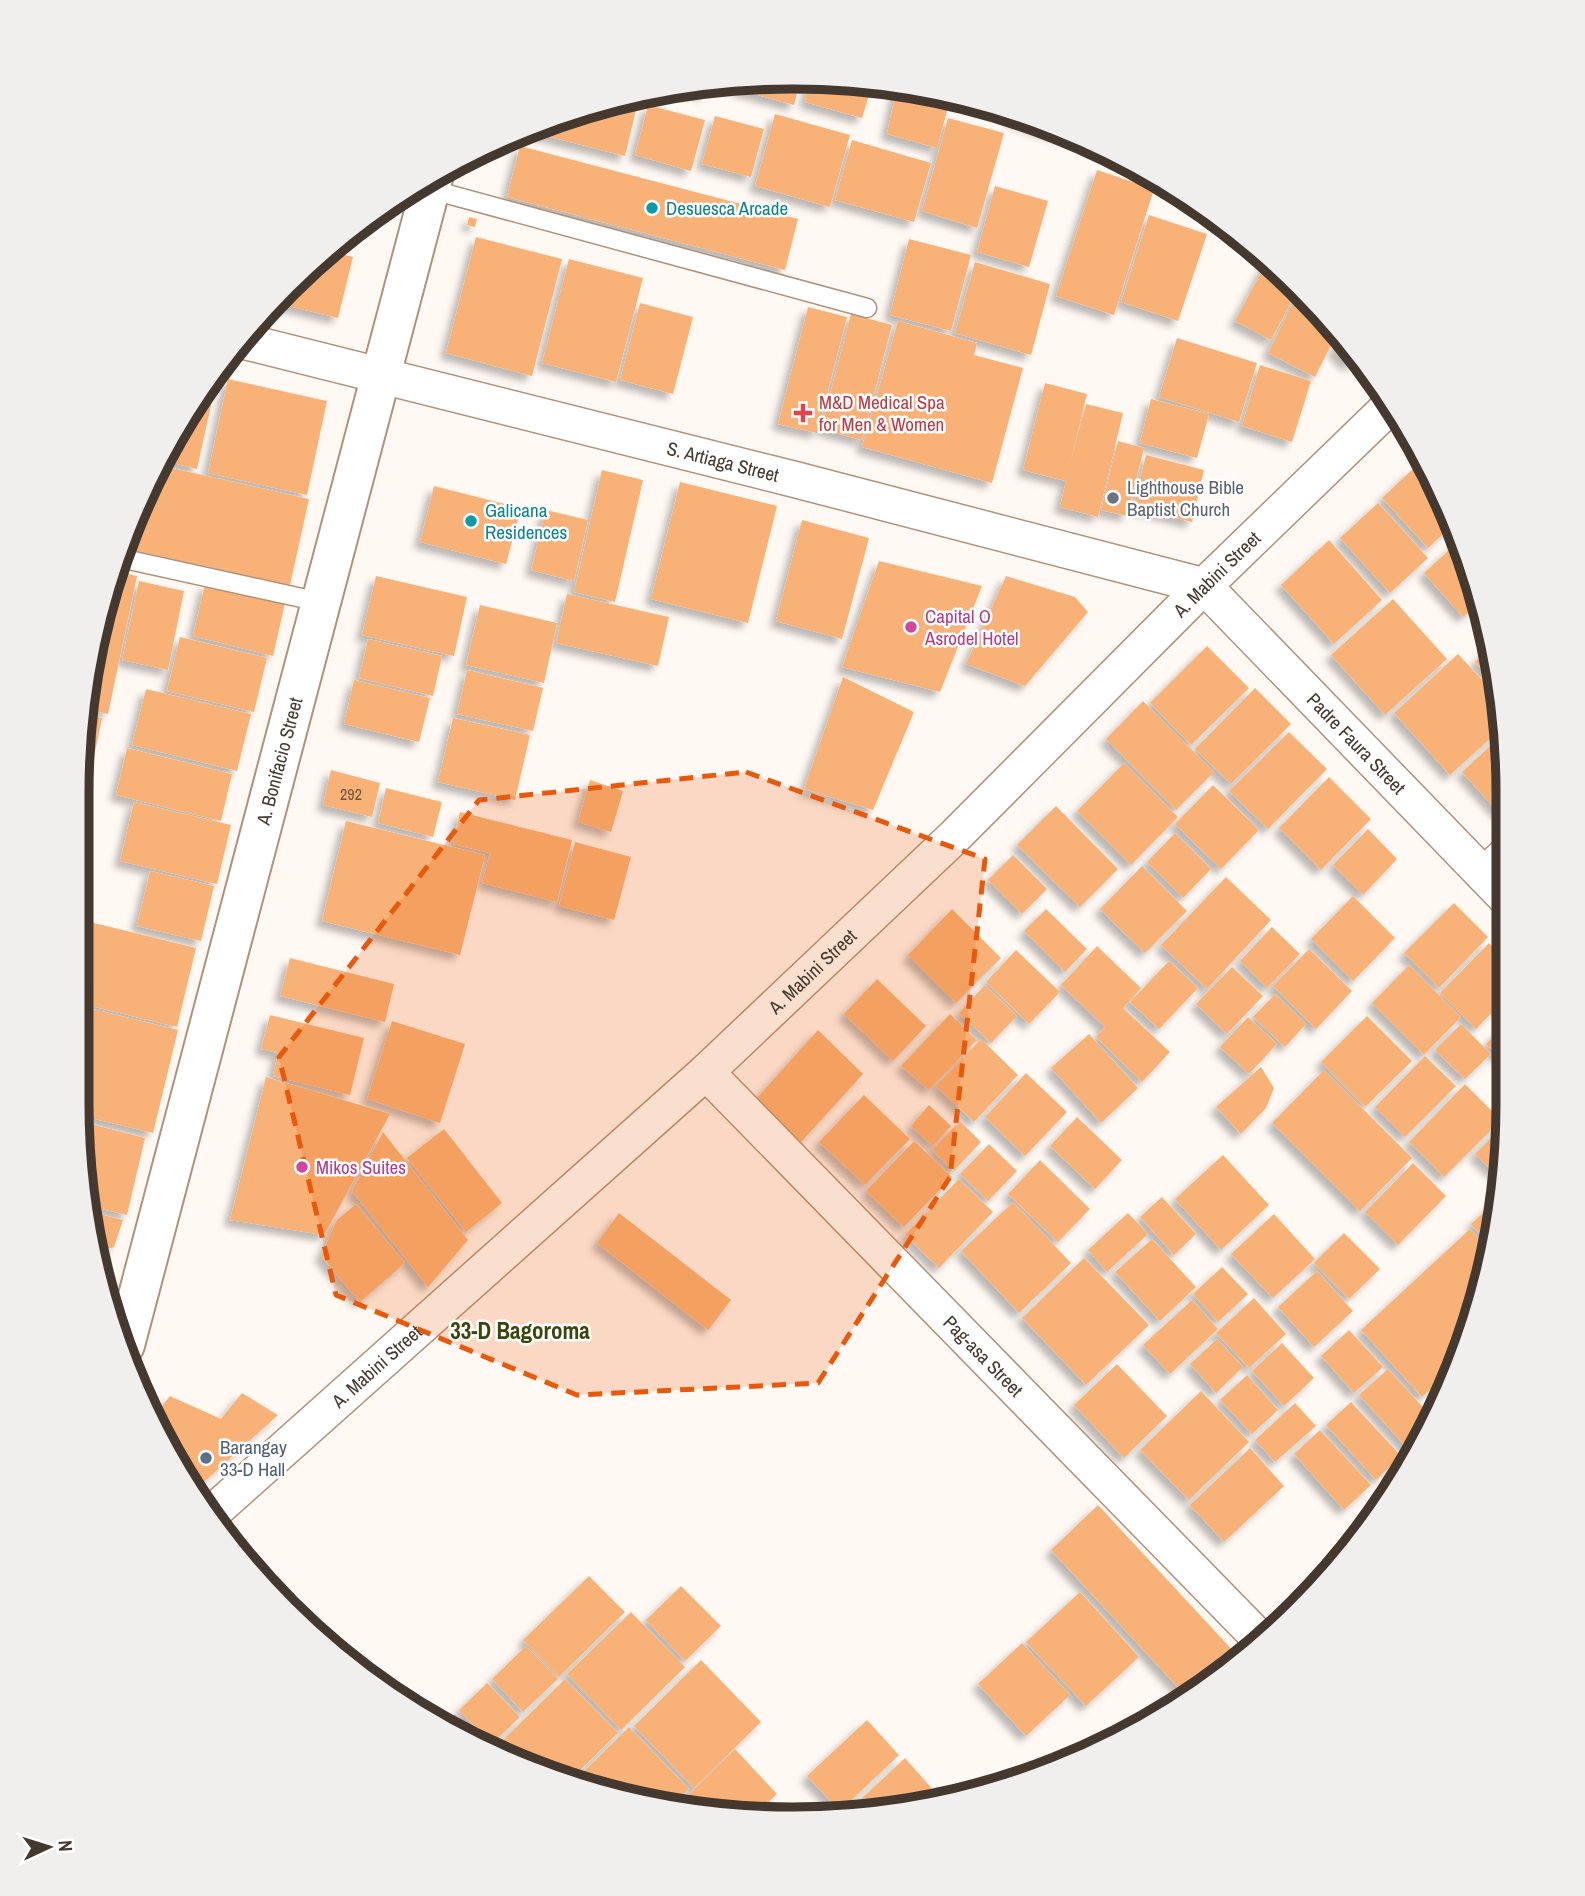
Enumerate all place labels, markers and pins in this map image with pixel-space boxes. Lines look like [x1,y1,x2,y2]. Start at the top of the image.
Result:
place label: Desuesca Arcade [666,195,788,221]
marker: Desuesca Arcade [644,200,660,216]
place label: M&D Medical Spa for Men & Women [819,389,945,437]
marker: M&D Medical Spa for Men & Women [793,403,813,423]
place label: Lighthouse Bible Baptist Church [1127,474,1244,522]
marker: Lighthouse Bible Baptist Church [1105,490,1121,506]
place label: Galicana Residences [485,497,567,545]
marker: Galicana Residences [463,513,479,529]
place label: Capital O Asrodel Hotel [924,603,1019,651]
marker: Capital O Asrodel Hotel [903,619,919,635]
place label: Mikos Suites [316,1154,406,1180]
marker: Mikos Suites [294,1159,310,1175]
place label: Barangay 33-D Hall [220,1434,287,1482]
marker: Barangay 33-D Hall [198,1450,214,1466]

